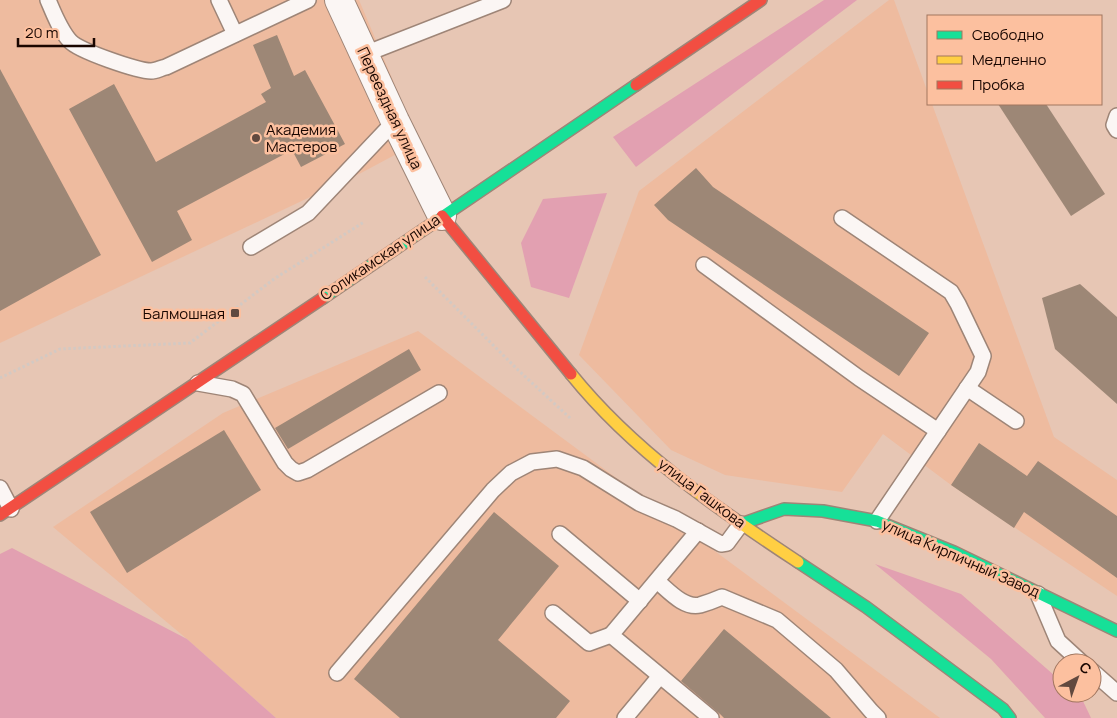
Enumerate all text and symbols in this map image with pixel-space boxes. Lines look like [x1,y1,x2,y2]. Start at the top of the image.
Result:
scale bar [18,15,94,47]
legend [927,15,1102,105]
text: 20 m [25,22,58,43]
text: Свободно [972,24,1044,45]
street label: Переездная улица [352,43,428,173]
text: Медленно [972,49,1046,70]
text: Пробка [972,74,1025,95]
place label: Академия Мастеров [266,119,337,157]
marker: Академия Мастеров [250,132,262,144]
street label: Соликамская улица [316,209,444,305]
place label: Балмошная [143,303,225,324]
marker: Балмошная [229,307,241,319]
street label: улица Гашкова [654,453,750,533]
street label: улица Кирпичный Завод [879,514,1043,602]
north arrow [1052,653,1102,703]
text: С [1076,657,1096,678]

